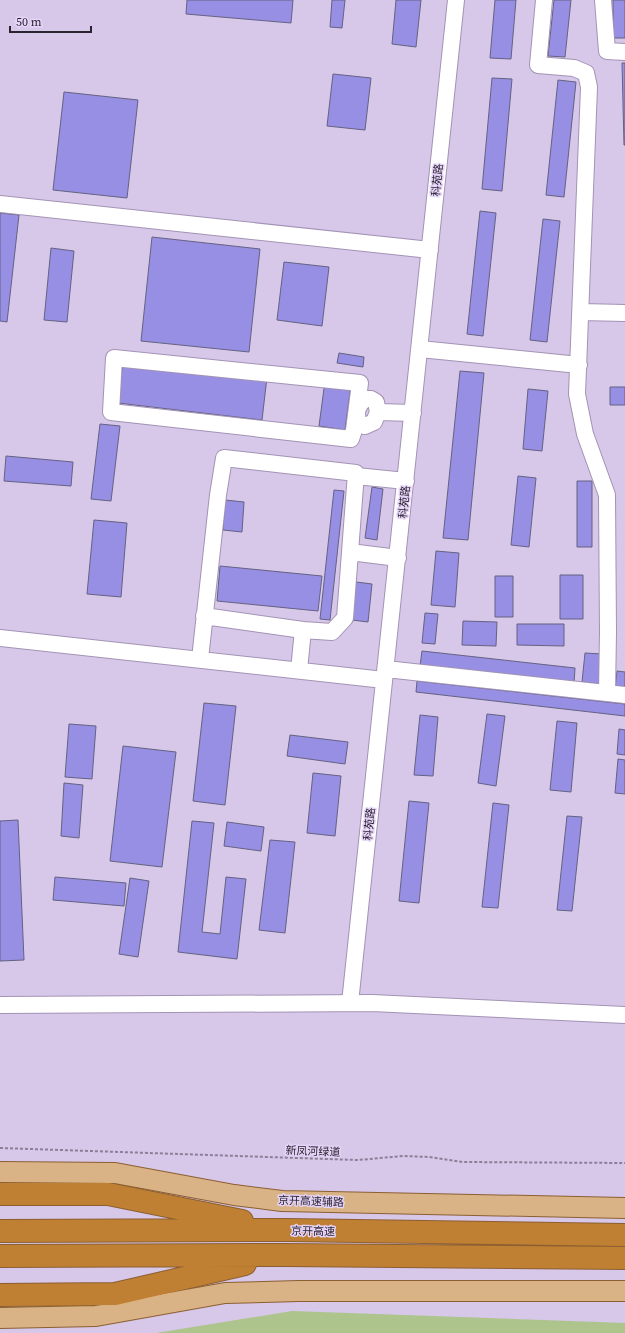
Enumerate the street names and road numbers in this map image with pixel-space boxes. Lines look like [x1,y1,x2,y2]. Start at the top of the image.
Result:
street label: 科苑路 [428,163,447,197]
street label: 科苑路 [395,485,414,519]
street label: 科苑路 [360,807,379,841]
street label: 新凤河绿道 [285,1143,341,1160]
street label: 京开高速辅路 [278,1193,344,1210]
street label: 京开高速 [291,1224,335,1239]

